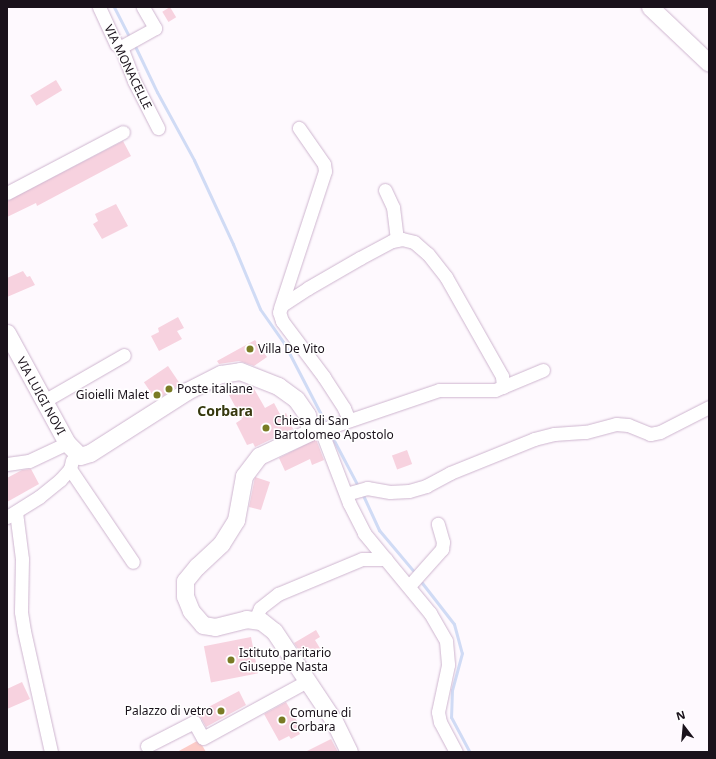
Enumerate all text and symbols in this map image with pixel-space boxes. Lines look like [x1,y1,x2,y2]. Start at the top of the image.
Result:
street label: VIA MONACELLE [101,22,155,112]
place label: Villa De Vito [258,342,325,356]
marker: Villa De Vito [245,344,255,354]
street label: VIA LUIGI NOVI [14,355,68,437]
place label: Poste italiane [177,382,253,396]
marker: Poste italiane [164,384,174,394]
place label: Gioielli Malet [76,388,149,402]
marker: Gioielli Malet [152,390,162,400]
district label: Corbara [197,403,253,419]
place label: Chiesa di San Bartolomeo Apostolo [274,414,394,442]
marker: Chiesa di San Bartolomeo Apostolo [261,423,271,433]
place label: Istituto paritario Giuseppe Nasta [239,646,331,674]
marker: Istituto paritario Giuseppe Nasta [226,655,236,665]
place label: Palazzo di vetro [125,704,213,718]
marker: Palazzo di vetro [216,706,226,716]
place label: Comune di Corbara [290,706,351,734]
north arrow [664,707,704,747]
text: N [674,707,687,723]
marker: Comune di Corbara [277,715,287,725]

